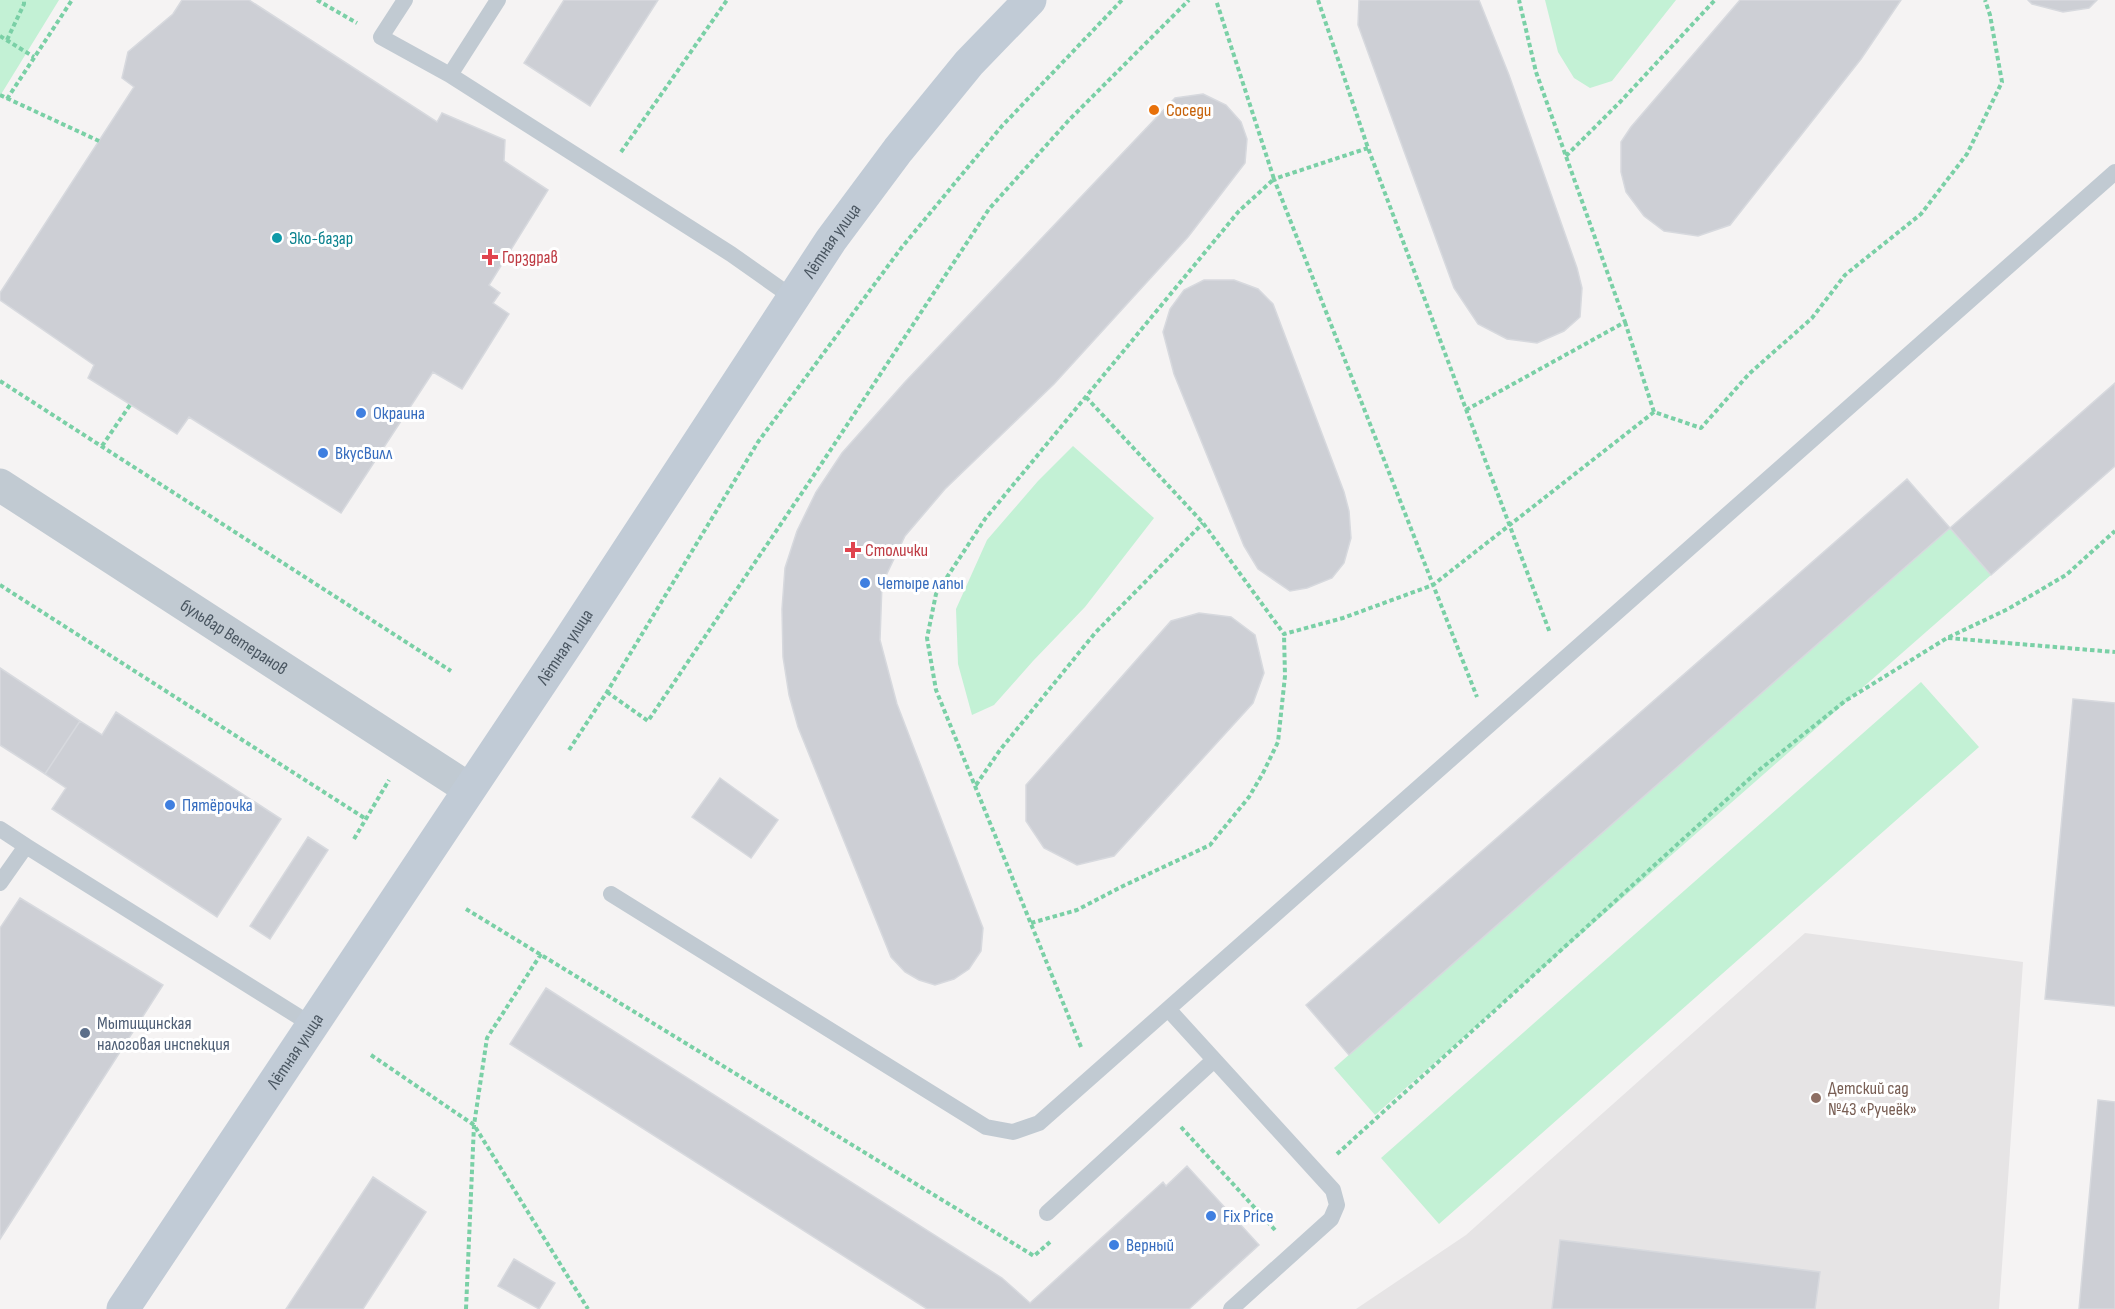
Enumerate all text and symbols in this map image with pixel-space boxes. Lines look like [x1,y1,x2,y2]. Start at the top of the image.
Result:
place label: Соседи [1166,100,1211,121]
marker: Соседи [1147,103,1161,117]
street label: Лётная улица [798,199,865,283]
place label: Эко-базар [289,228,353,249]
marker: Эко-базар [270,231,284,245]
place label: Горздрав [502,247,558,268]
marker: Горздрав [483,250,497,264]
place label: Окраина [373,403,425,424]
marker: Окраина [354,406,368,420]
place label: ВкусВилл [335,443,393,464]
marker: ВкусВилл [316,446,330,460]
place label: Столички [865,540,928,561]
marker: Столички [846,543,860,557]
place label: Четыре лапы [877,573,964,594]
marker: Четыре лапы [858,576,872,590]
street label: бульвар Ветеранов [177,594,292,679]
street label: Лётная улица [532,605,597,689]
place label: Пятёрочка [182,795,253,816]
marker: Пятёрочка [163,798,177,812]
street label: Лётная улица [262,1009,328,1094]
place label: Мытищинская налоговая инспекция [97,1013,230,1055]
marker: Мытищинская налоговая инспекция [78,1026,92,1040]
place label: Детский сад №43 «Ручеёк» [1828,1078,1917,1120]
marker: Детский сад №43 «Ручеёк» [1809,1091,1823,1105]
place label: Fix Price [1223,1206,1274,1227]
marker: Fix Price [1204,1209,1218,1223]
place label: Верный [1126,1235,1174,1256]
marker: Верный [1107,1238,1121,1252]

